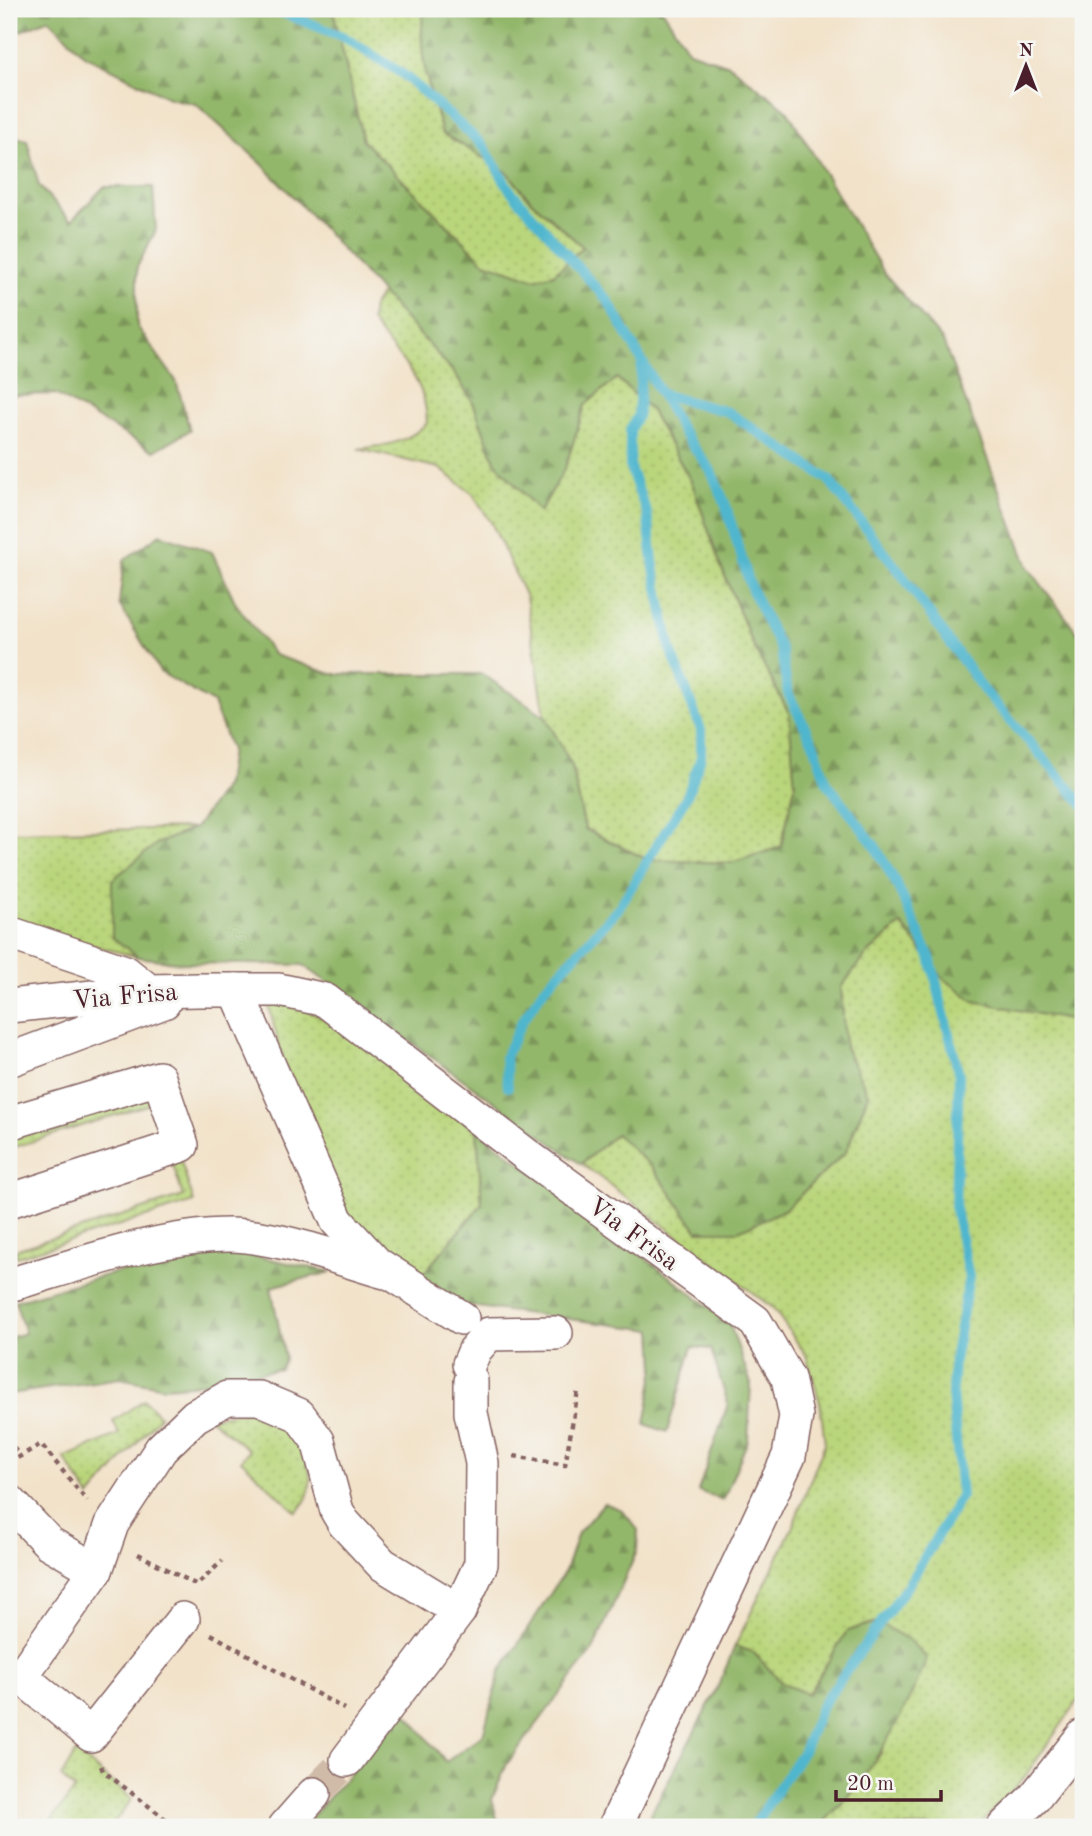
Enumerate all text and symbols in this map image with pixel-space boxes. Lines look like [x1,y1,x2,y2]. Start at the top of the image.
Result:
north arrow [990,32,1060,102]
text: N [1019,42,1034,61]
street label: Via Frisa [72,979,179,1015]
street label: Via Frisa [583,1193,683,1276]
scale bar [836,1759,942,1803]
text: 20 m [847,1774,894,1795]

